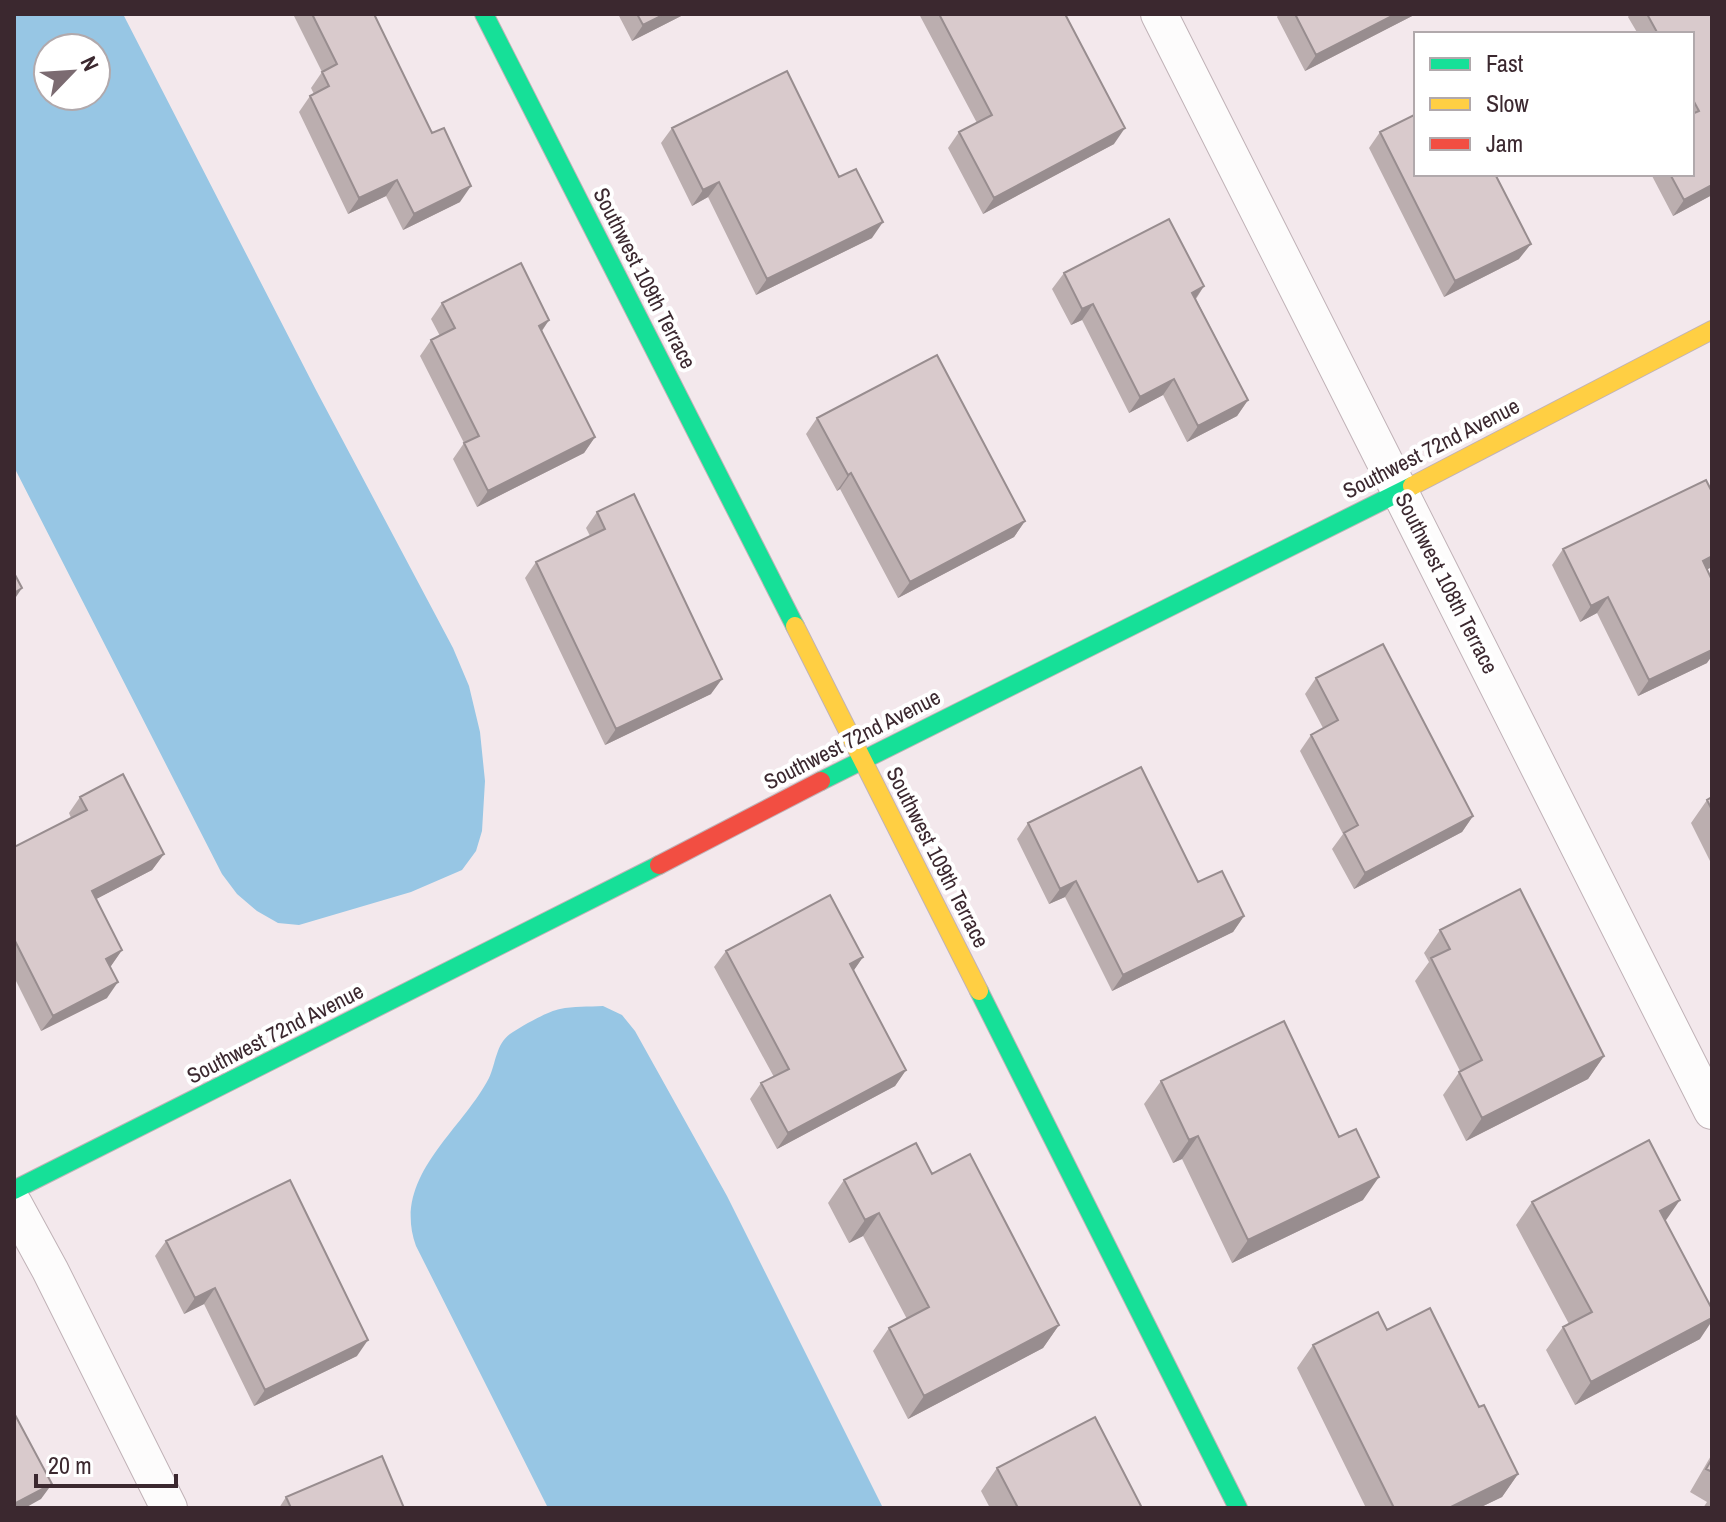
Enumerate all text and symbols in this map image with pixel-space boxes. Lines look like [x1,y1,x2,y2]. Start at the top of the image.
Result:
north arrow [32,32,112,112]
legend [1414,32,1694,176]
text: Fast [1486,47,1524,79]
text: N [74,51,106,76]
text: Slow [1486,87,1529,119]
text: Jam [1486,127,1523,159]
street label: Southwest 109th Terrace [586,182,704,374]
street label: Southwest 72nd Avenue [1338,391,1524,505]
street label: Southwest 108th Terrace [1388,487,1506,679]
street label: Southwest 72nd Avenue [759,682,945,796]
street label: Southwest 109th Terrace [879,761,997,953]
street label: Southwest 72nd Avenue [182,976,368,1090]
scale bar [36,1438,176,1488]
text: 20 m [48,1449,92,1481]

